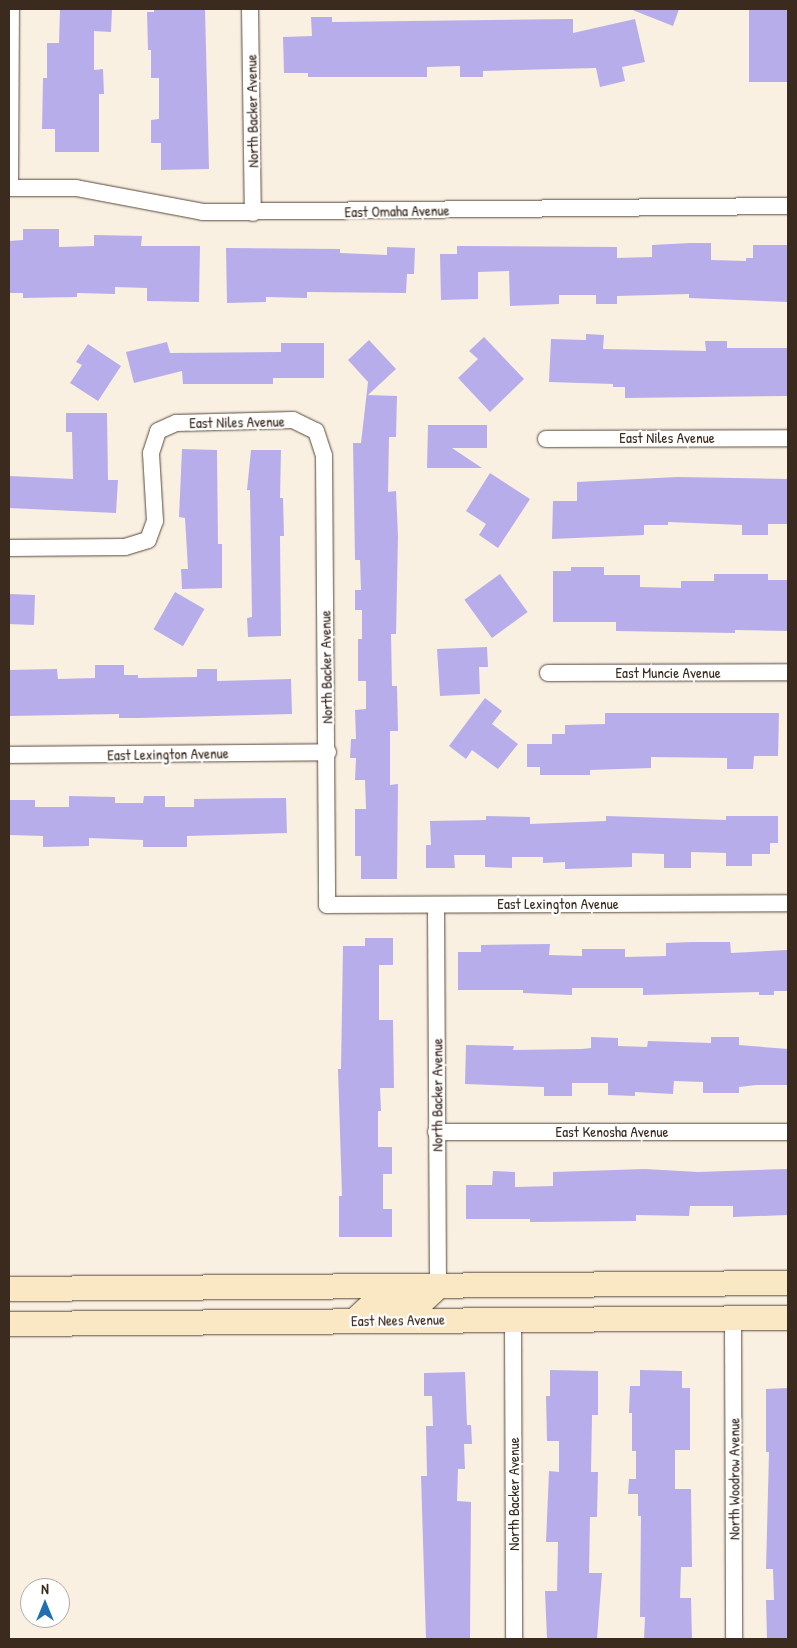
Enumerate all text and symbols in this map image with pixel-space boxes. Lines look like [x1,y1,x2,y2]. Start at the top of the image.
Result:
street label: North Backer Avenue [242,54,262,168]
street label: East Omaha Avenue [344,201,450,221]
street label: East Niles Avenue [189,412,285,432]
street label: East Niles Avenue [619,429,715,447]
street label: North Backer Avenue [316,610,336,724]
street label: East Muncie Avenue [615,664,721,682]
street label: East Lexington Avenue [107,744,229,764]
street label: East Lexington Avenue [497,895,619,913]
street label: North Backer Avenue [428,1038,446,1152]
street label: East Kenosha Avenue [556,1123,668,1141]
street label: East Nees Avenue [351,1310,445,1330]
street label: North Woodrow Avenue [725,1418,743,1540]
street label: North Backer Avenue [505,1437,523,1551]
north arrow [20,1578,70,1628]
text: N [41,1579,49,1598]

